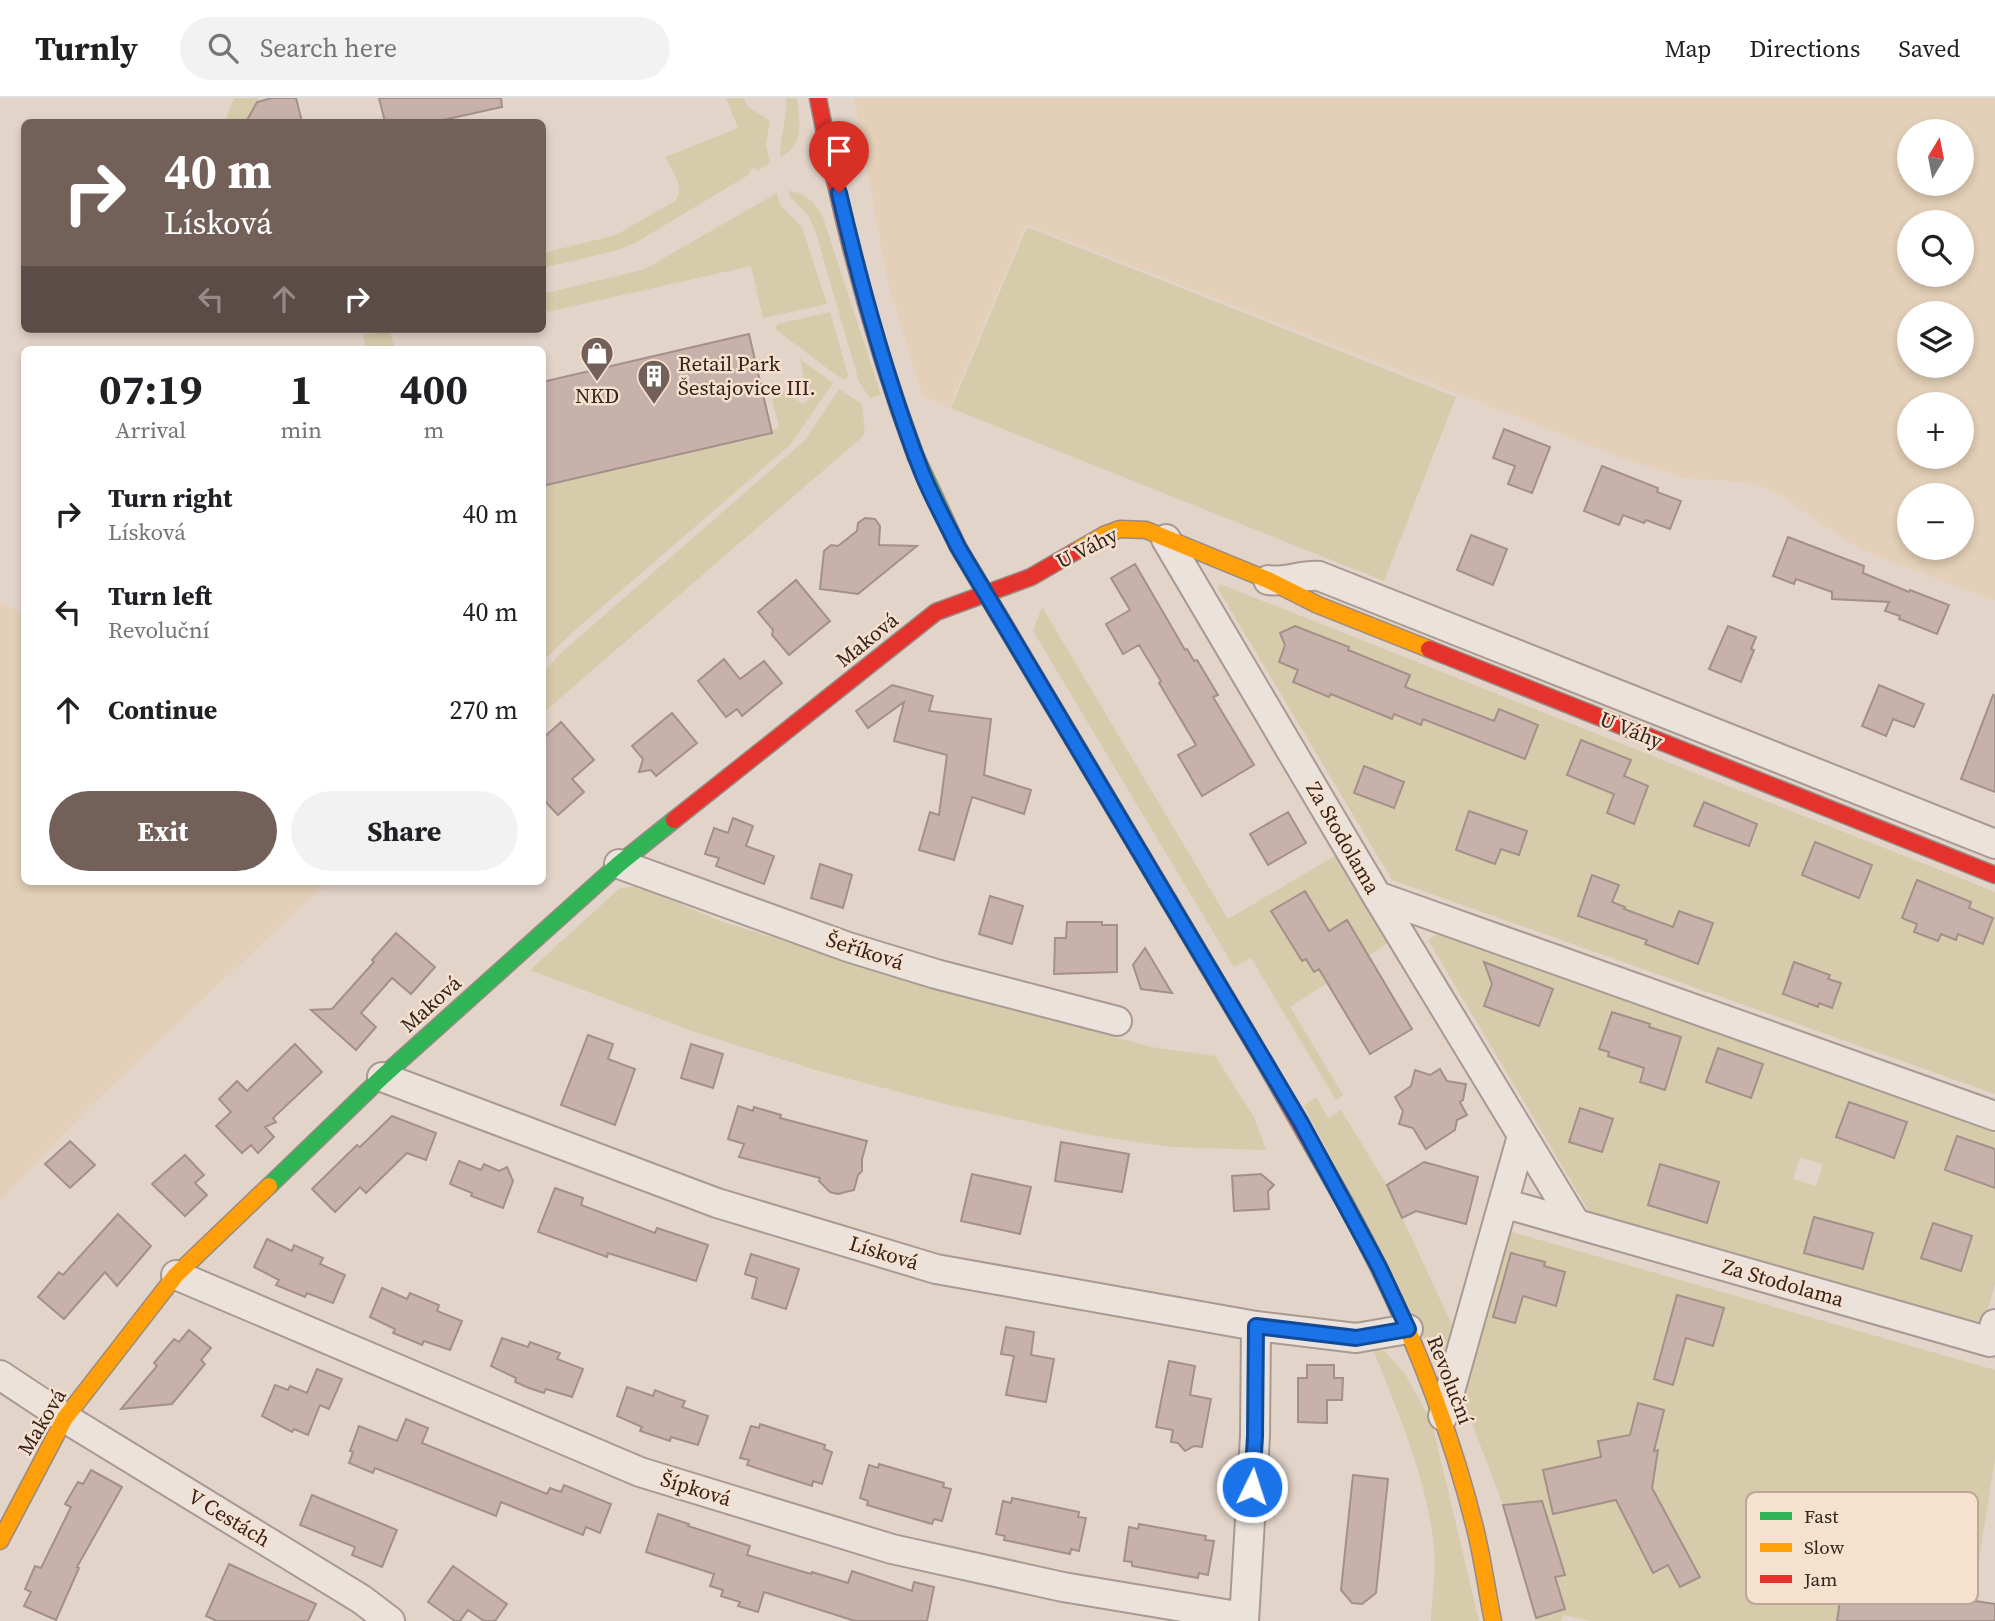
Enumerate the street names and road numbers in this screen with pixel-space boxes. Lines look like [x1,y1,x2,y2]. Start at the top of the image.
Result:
street label: U Váhy [1051,520,1123,575]
street label: Maková [829,605,904,674]
street label: U Váhy [1595,704,1667,755]
street label: Za Stodolama [1299,776,1388,900]
street label: Šeříková [823,924,908,977]
street label: Maková [394,968,468,1039]
street label: Lísková [846,1228,923,1277]
street label: Za Stodolama [1719,1251,1848,1314]
street label: Revoluční [1420,1331,1481,1428]
street label: Maková [10,1383,73,1460]
street label: Šípková [657,1464,735,1513]
street label: V Cestách [183,1482,276,1554]

